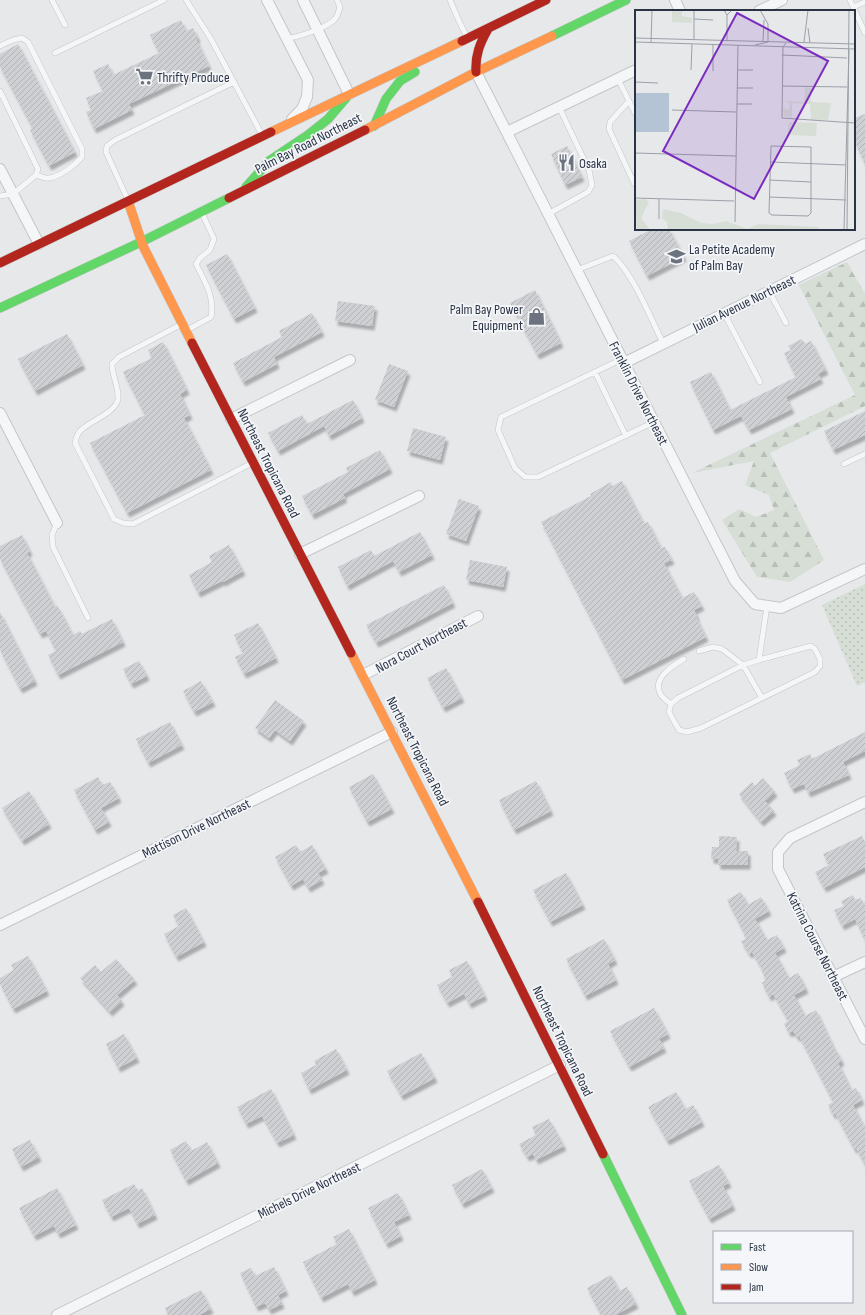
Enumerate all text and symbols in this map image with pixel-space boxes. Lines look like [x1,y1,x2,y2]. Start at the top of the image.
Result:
inset map [635,10,855,230]
supermarket icon: Thrifty Produce [134,67,154,87]
place label: Thrifty Produce [157,69,230,86]
street label: Palm Bay Road Northeast [252,109,364,178]
restaurant icon: Osaka [556,153,576,173]
place label: Osaka [579,155,607,172]
place label: La Petite Academy of Palm Bay [689,241,776,274]
school or university icon: La Petite Academy of Palm Bay [666,247,686,267]
street label: Julian Avenue Northeast [689,271,798,336]
place label: Palm Bay Power Equipment [450,301,523,334]
shop icon: Palm Bay Power Equipment [526,307,546,327]
street label: Franklin Drive Northeast [605,339,672,448]
street label: Northeast Tropicana Road [234,406,304,521]
street label: Nora Court Northeast [373,614,470,677]
street label: Northeast Tropicana Road [383,694,453,809]
street label: Mattison Drive Northeast [139,795,253,862]
street label: Katrina Course Northeast [783,889,852,1003]
street label: Northeast Tropicana Road [529,983,597,1099]
street label: Michels Drive Northeast [255,1158,363,1223]
legend [713,1231,853,1303]
text: Fast [749,1240,766,1255]
text: Slow [749,1260,768,1275]
text: Jam [748,1280,764,1295]

